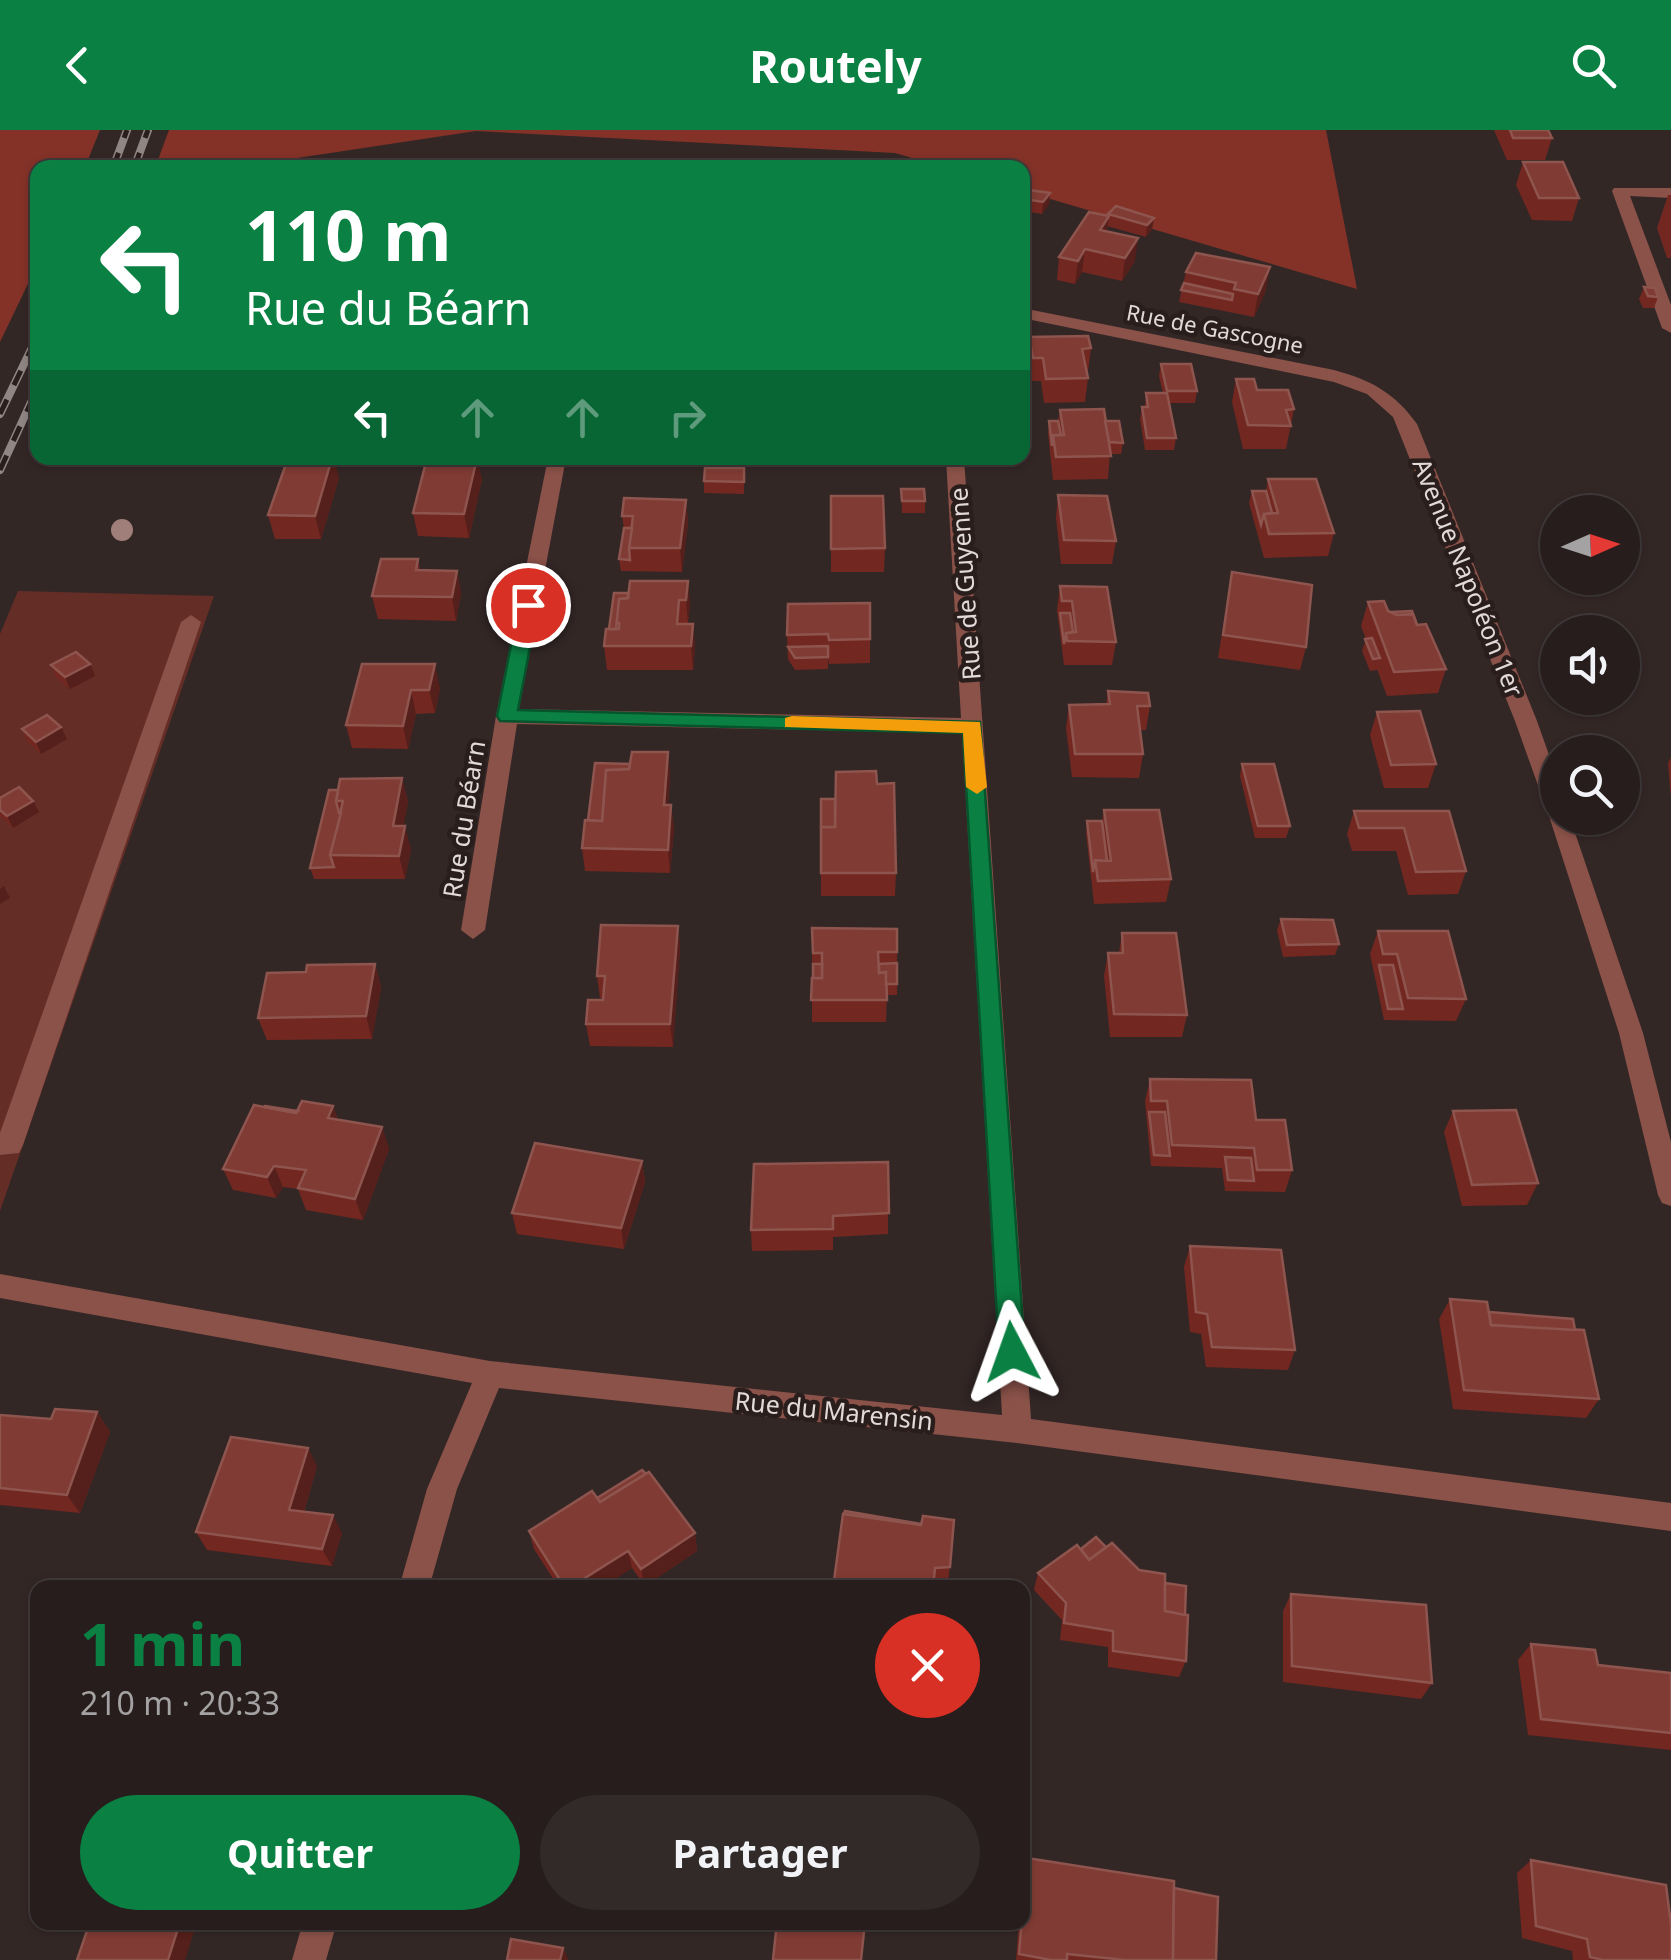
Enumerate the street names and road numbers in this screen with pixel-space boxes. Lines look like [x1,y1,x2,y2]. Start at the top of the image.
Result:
street label: Rue de Gascogne [1124,296,1306,360]
street label: Avenue Napoléon 1er [1406,453,1532,701]
street label: Rue de Guyenne [940,487,988,681]
street label: Rue du Béarn [434,738,492,900]
street label: Rue du Marensin [733,1383,935,1437]

